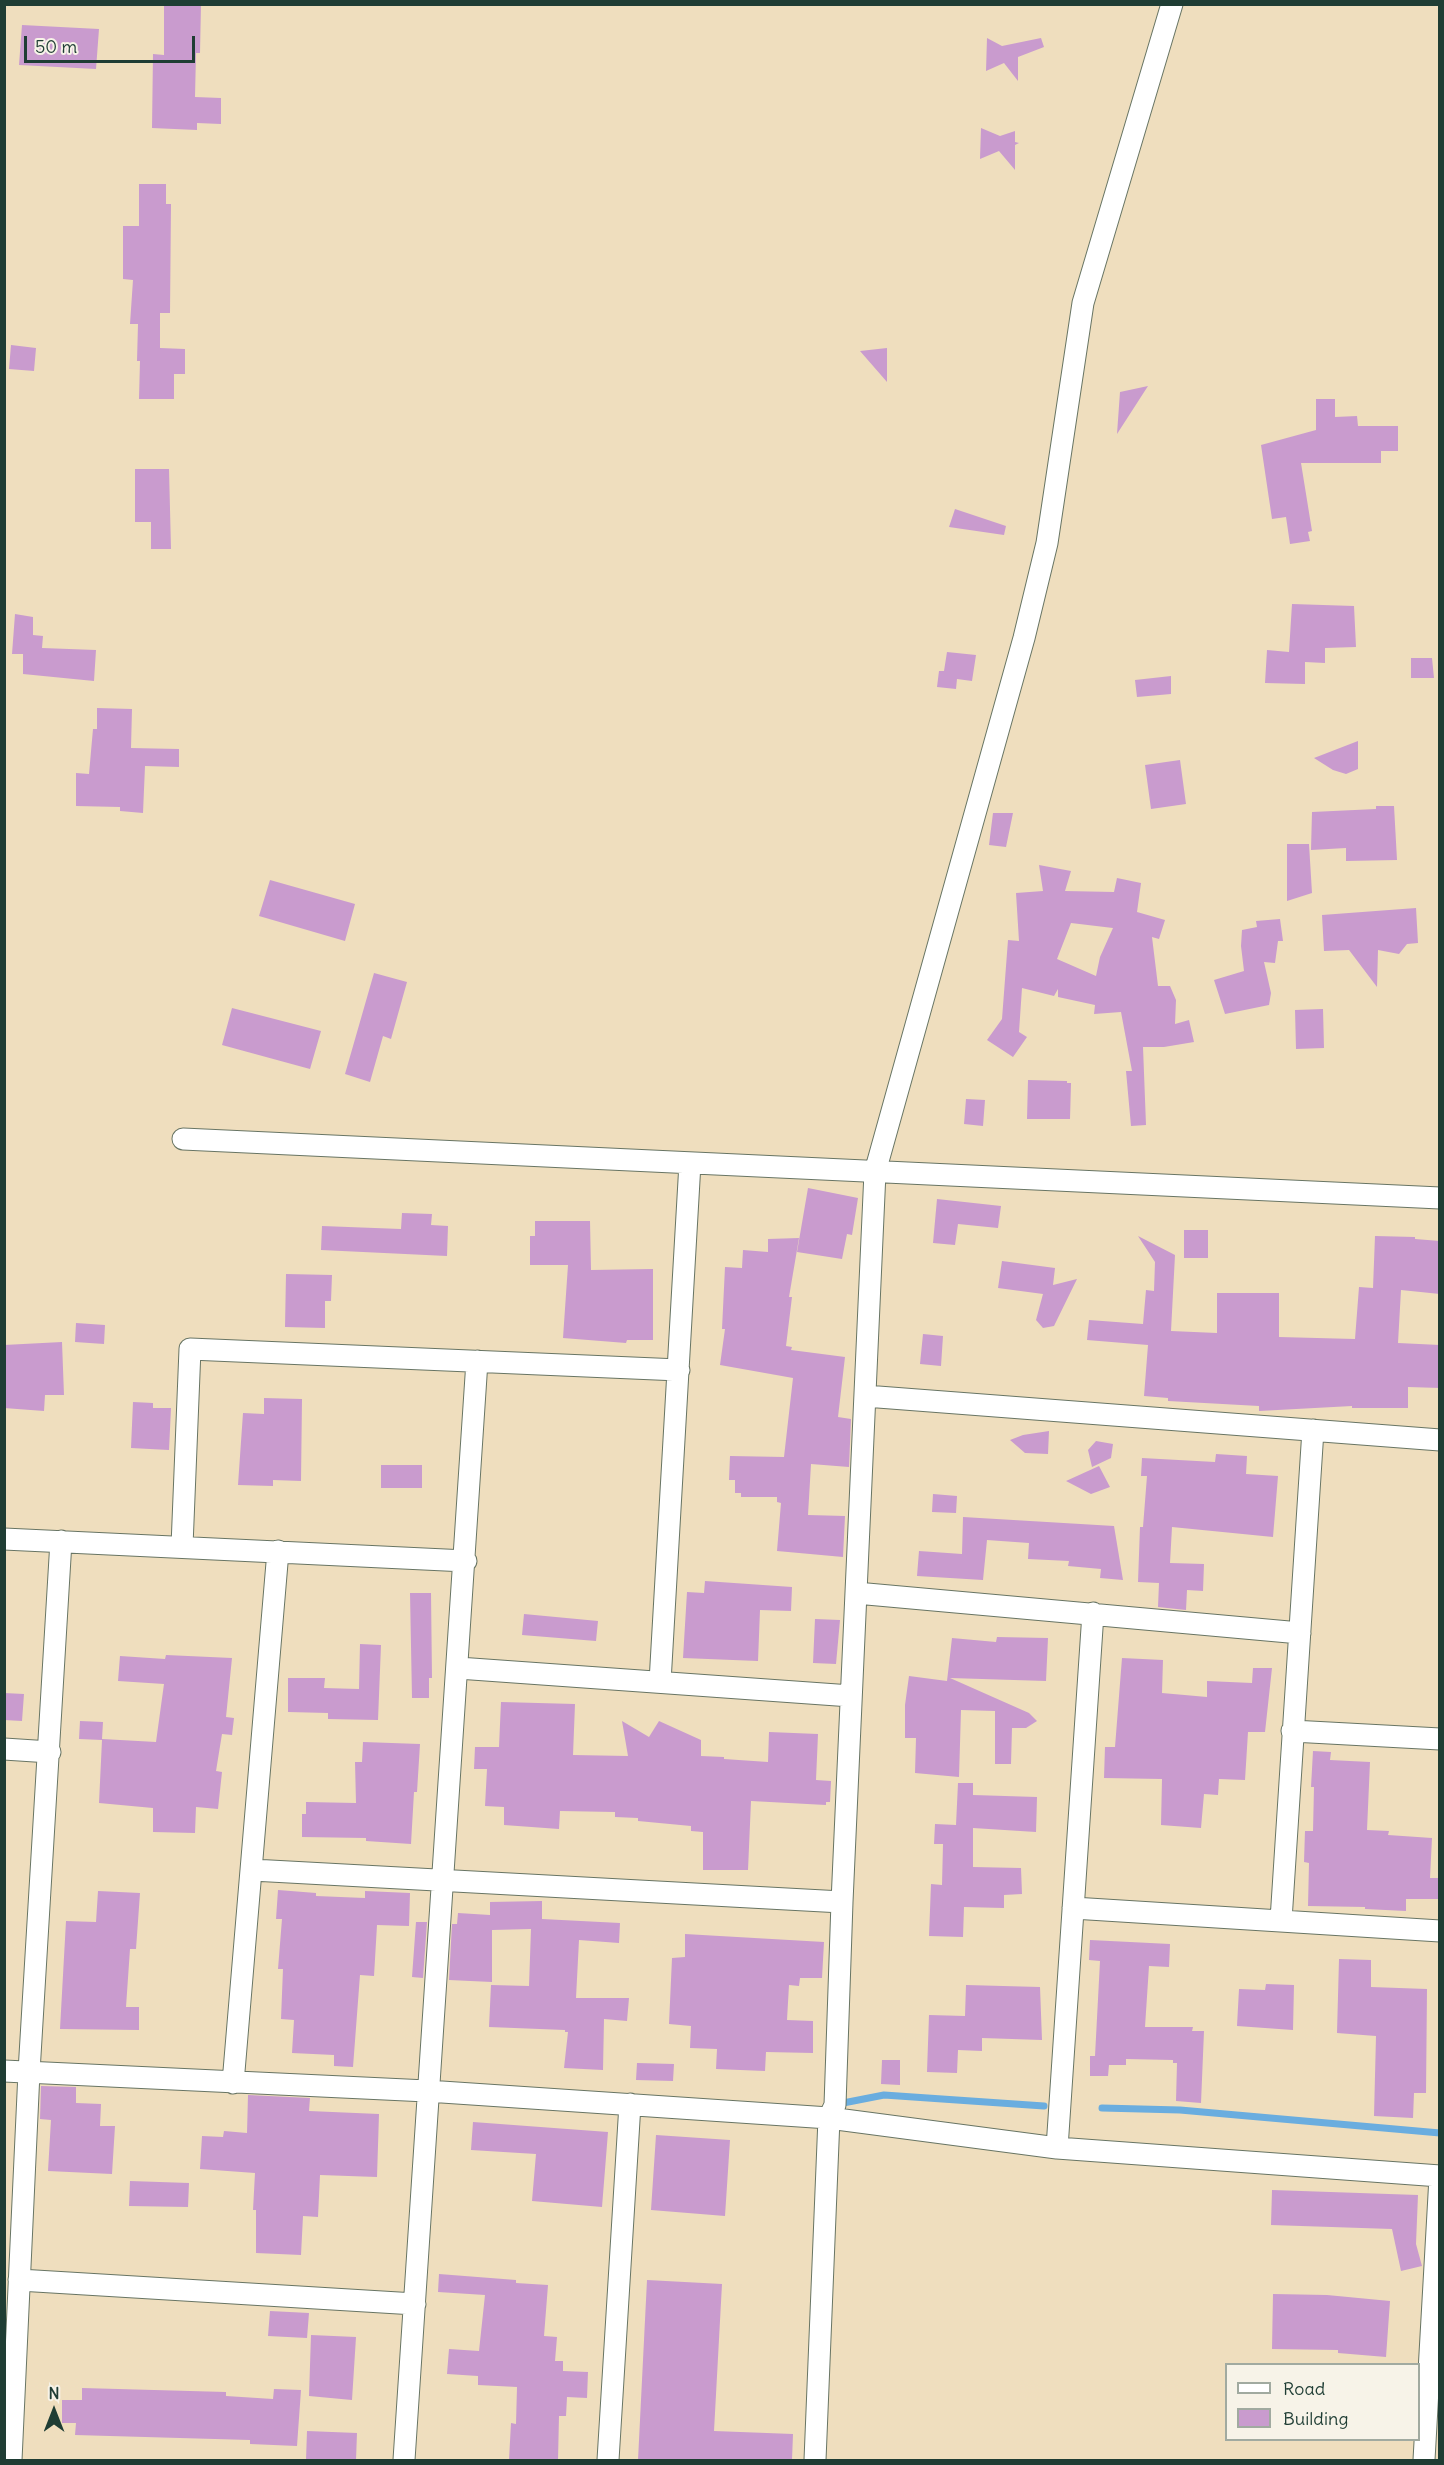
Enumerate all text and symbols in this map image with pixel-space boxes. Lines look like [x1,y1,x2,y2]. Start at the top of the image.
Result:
scale bar [27,24,198,62]
text: 50 m [35,35,77,58]
legend [1225,2363,1420,2441]
text: Road [1283,2377,1325,2400]
north arrow [24,2381,84,2441]
text: N [48,2383,60,2403]
text: Building [1283,2407,1348,2430]

